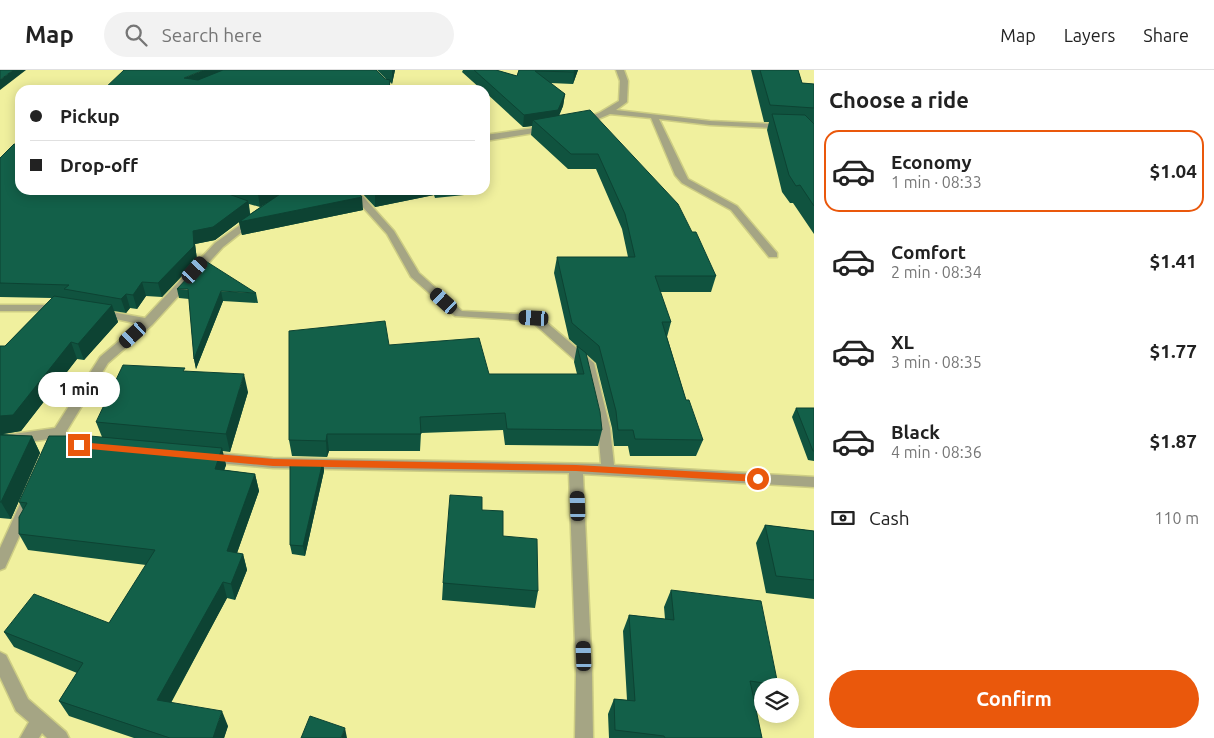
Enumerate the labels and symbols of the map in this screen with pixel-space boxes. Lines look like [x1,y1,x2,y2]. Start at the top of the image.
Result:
car [179,254,210,286]
car [427,285,460,317]
car [518,310,549,326]
car [116,319,149,351]
callout: 1 min [38,372,120,408]
route end [68,434,90,456]
route start [747,468,769,490]
car [569,491,586,521]
car [575,641,592,671]

